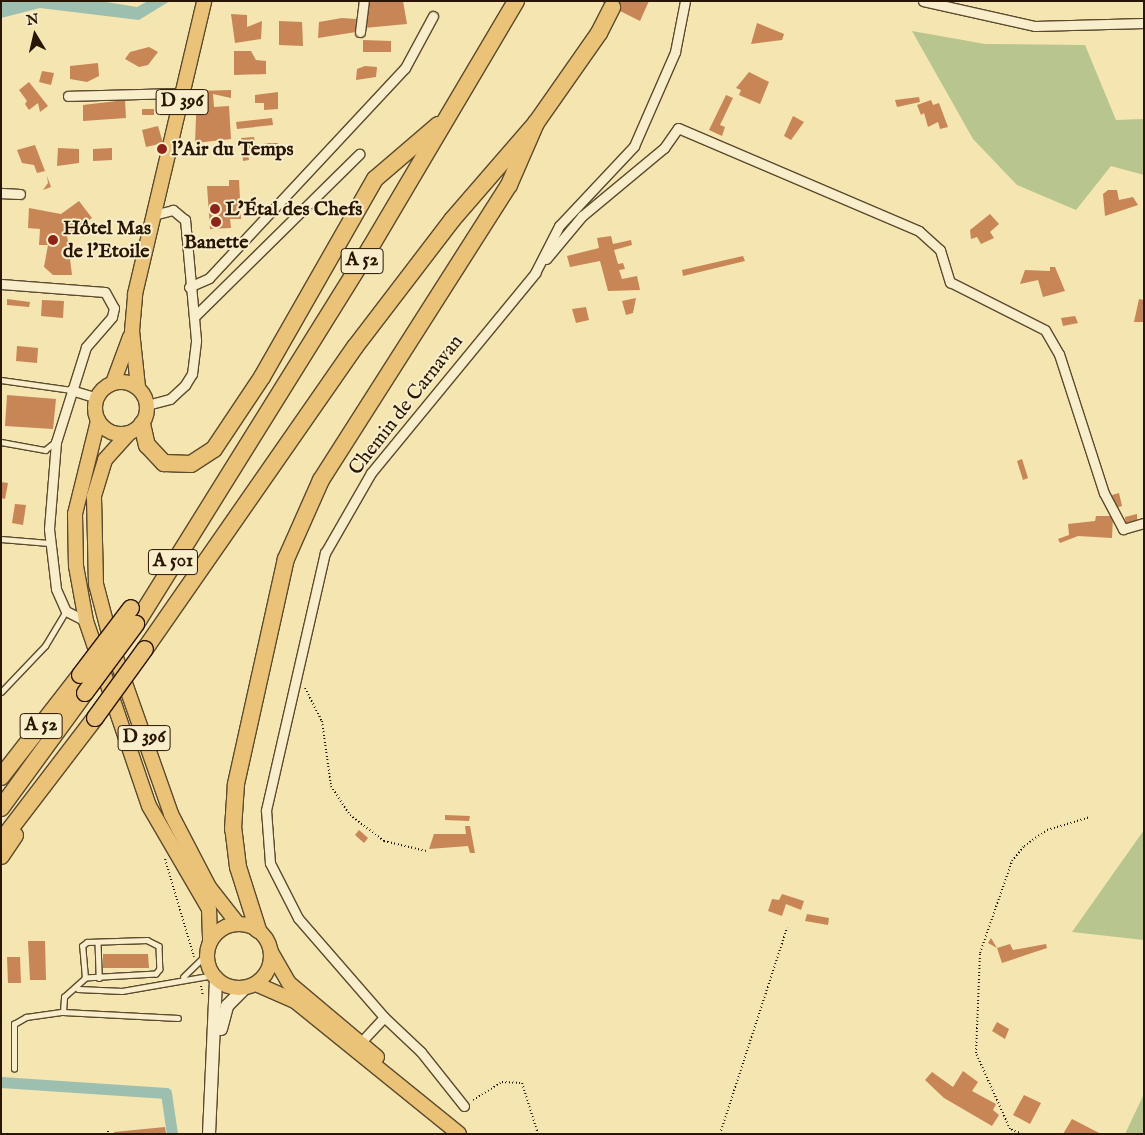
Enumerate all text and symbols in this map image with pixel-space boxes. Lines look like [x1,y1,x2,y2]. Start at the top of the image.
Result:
north arrow [10,10,60,60]
text: N [25,10,40,30]
road number: D 396 [154,85,210,118]
place label: l'Air du Temps [172,137,293,161]
marker: l'Air du Temps [156,143,168,155]
place label: L'Étal des Chefs [225,197,362,221]
marker: L'Étal des Chefs [209,203,221,215]
place label: Hôtel Mas de l'Etoile [63,216,151,263]
marker: Banette [210,216,222,228]
place label: Banette [184,230,248,254]
marker: Hôtel Mas de l'Etoile [47,234,59,246]
road number: A 52 [340,245,384,278]
street label: Chemin de Carnavan [344,330,468,480]
road number: A 501 [147,546,199,578]
road number: A 52 [18,709,64,742]
road number: D 396 [116,721,172,754]

